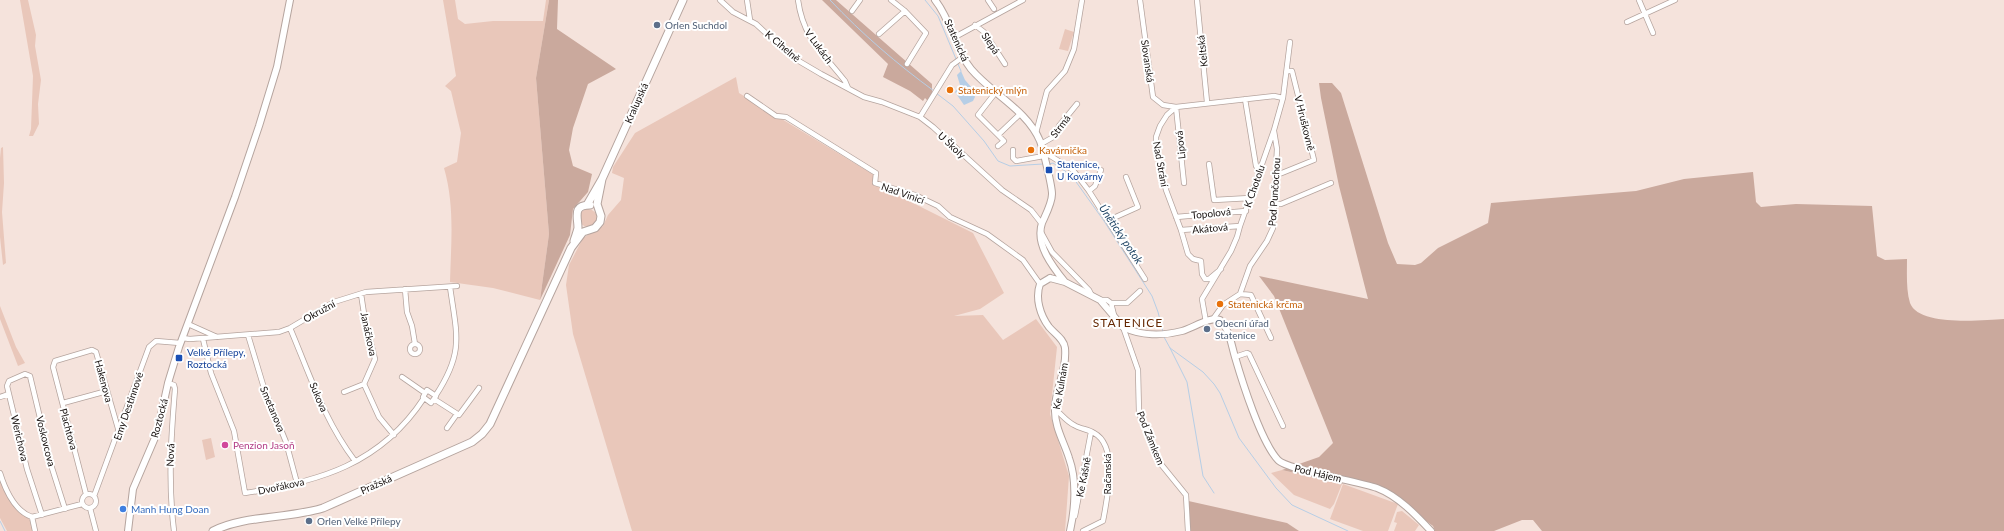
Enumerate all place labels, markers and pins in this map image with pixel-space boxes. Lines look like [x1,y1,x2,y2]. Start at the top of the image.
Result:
place label: Orlen Suchdol [665,19,727,31]
marker: Orlen Suchdol [652,20,662,30]
place label: Statenický mlýn [958,84,1027,96]
marker: Statenický mlýn [945,85,955,95]
place label: Kavárnička [1039,144,1087,156]
marker: Kavárnička [1026,145,1036,155]
place label: Statenice, U Kovárny [1057,158,1104,182]
marker: Statenice, U Kovárny [1044,165,1054,175]
place label: Statenická krčma [1228,298,1302,310]
marker: Statenická krčma [1215,299,1225,309]
place label: Obecní úřad Statenice [1215,317,1269,341]
marker: Obecní úřad Statenice [1202,324,1212,334]
place label: Velké Přílepy, Roztocká [187,346,246,370]
marker: Velké Přílepy, Roztocká [174,353,184,363]
place label: Penzion Jasoň [233,439,295,451]
marker: Penzion Jasoň [220,440,230,450]
place label: Manh Hung Doan [131,503,209,515]
marker: Manh Hung Doan [118,504,128,514]
place label: Orlen Velké Přílepy [317,515,402,527]
marker: Orlen Velké Přílepy [304,516,314,526]

